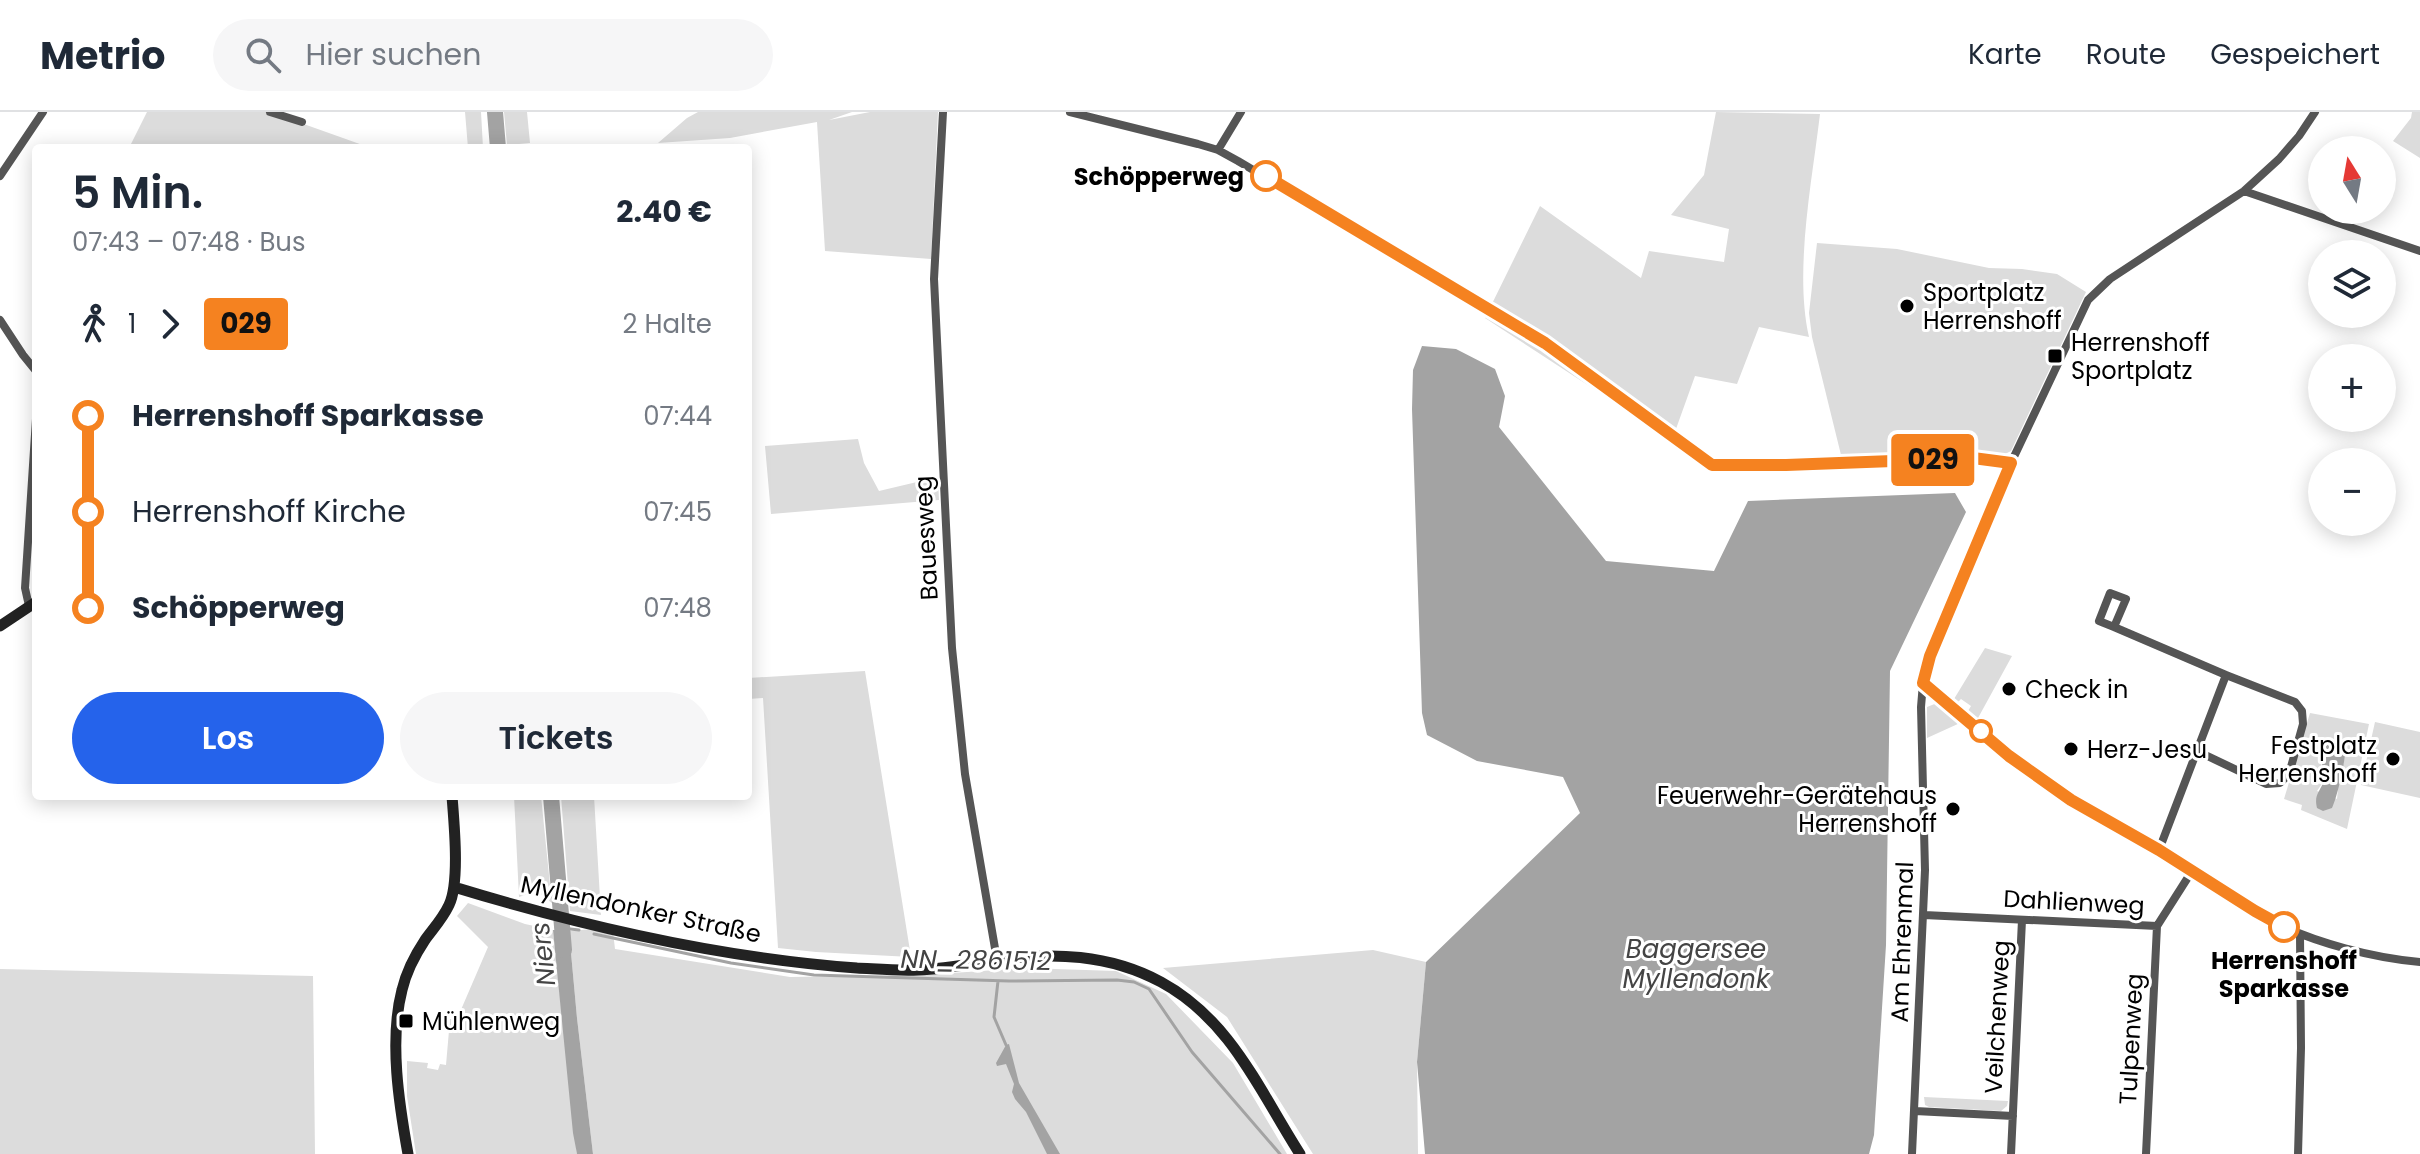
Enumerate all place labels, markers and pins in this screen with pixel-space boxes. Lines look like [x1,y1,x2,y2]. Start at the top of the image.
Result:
place label: Schöpperweg [1074,160,1244,193]
marker: Schöpperweg [1251,161,1281,191]
place label: Sportplatz Herrenshoff [1923,276,2062,337]
marker: Sportplatz Herrenshoff [1898,297,1916,315]
place label: Herrenshoff Sportplatz [2071,326,2210,387]
marker: Herrenshoff Sportplatz [2046,347,2064,365]
place label: Check in [2025,673,2128,706]
marker: Check in [2000,680,2018,698]
unlabelled marker [1970,720,1992,742]
place label: Festplatz Herrenshoff [2238,729,2377,790]
place label: Herz-Jesu [2087,733,2207,766]
marker: Herz-Jesu [2062,740,2080,758]
marker: Festplatz Herrenshoff [2384,750,2402,768]
place label: Feuerwehr-Gerätehaus Herrenshoff [1657,779,1937,840]
marker: Feuerwehr-Gerätehaus Herrenshoff [1944,800,1962,818]
marker: Herrenshoff Sparkasse [2269,912,2299,942]
place label: Herrenshoff Sparkasse [2211,944,2357,1005]
place label: Mühlenweg [422,1005,560,1038]
marker: Mühlenweg [397,1012,415,1030]

